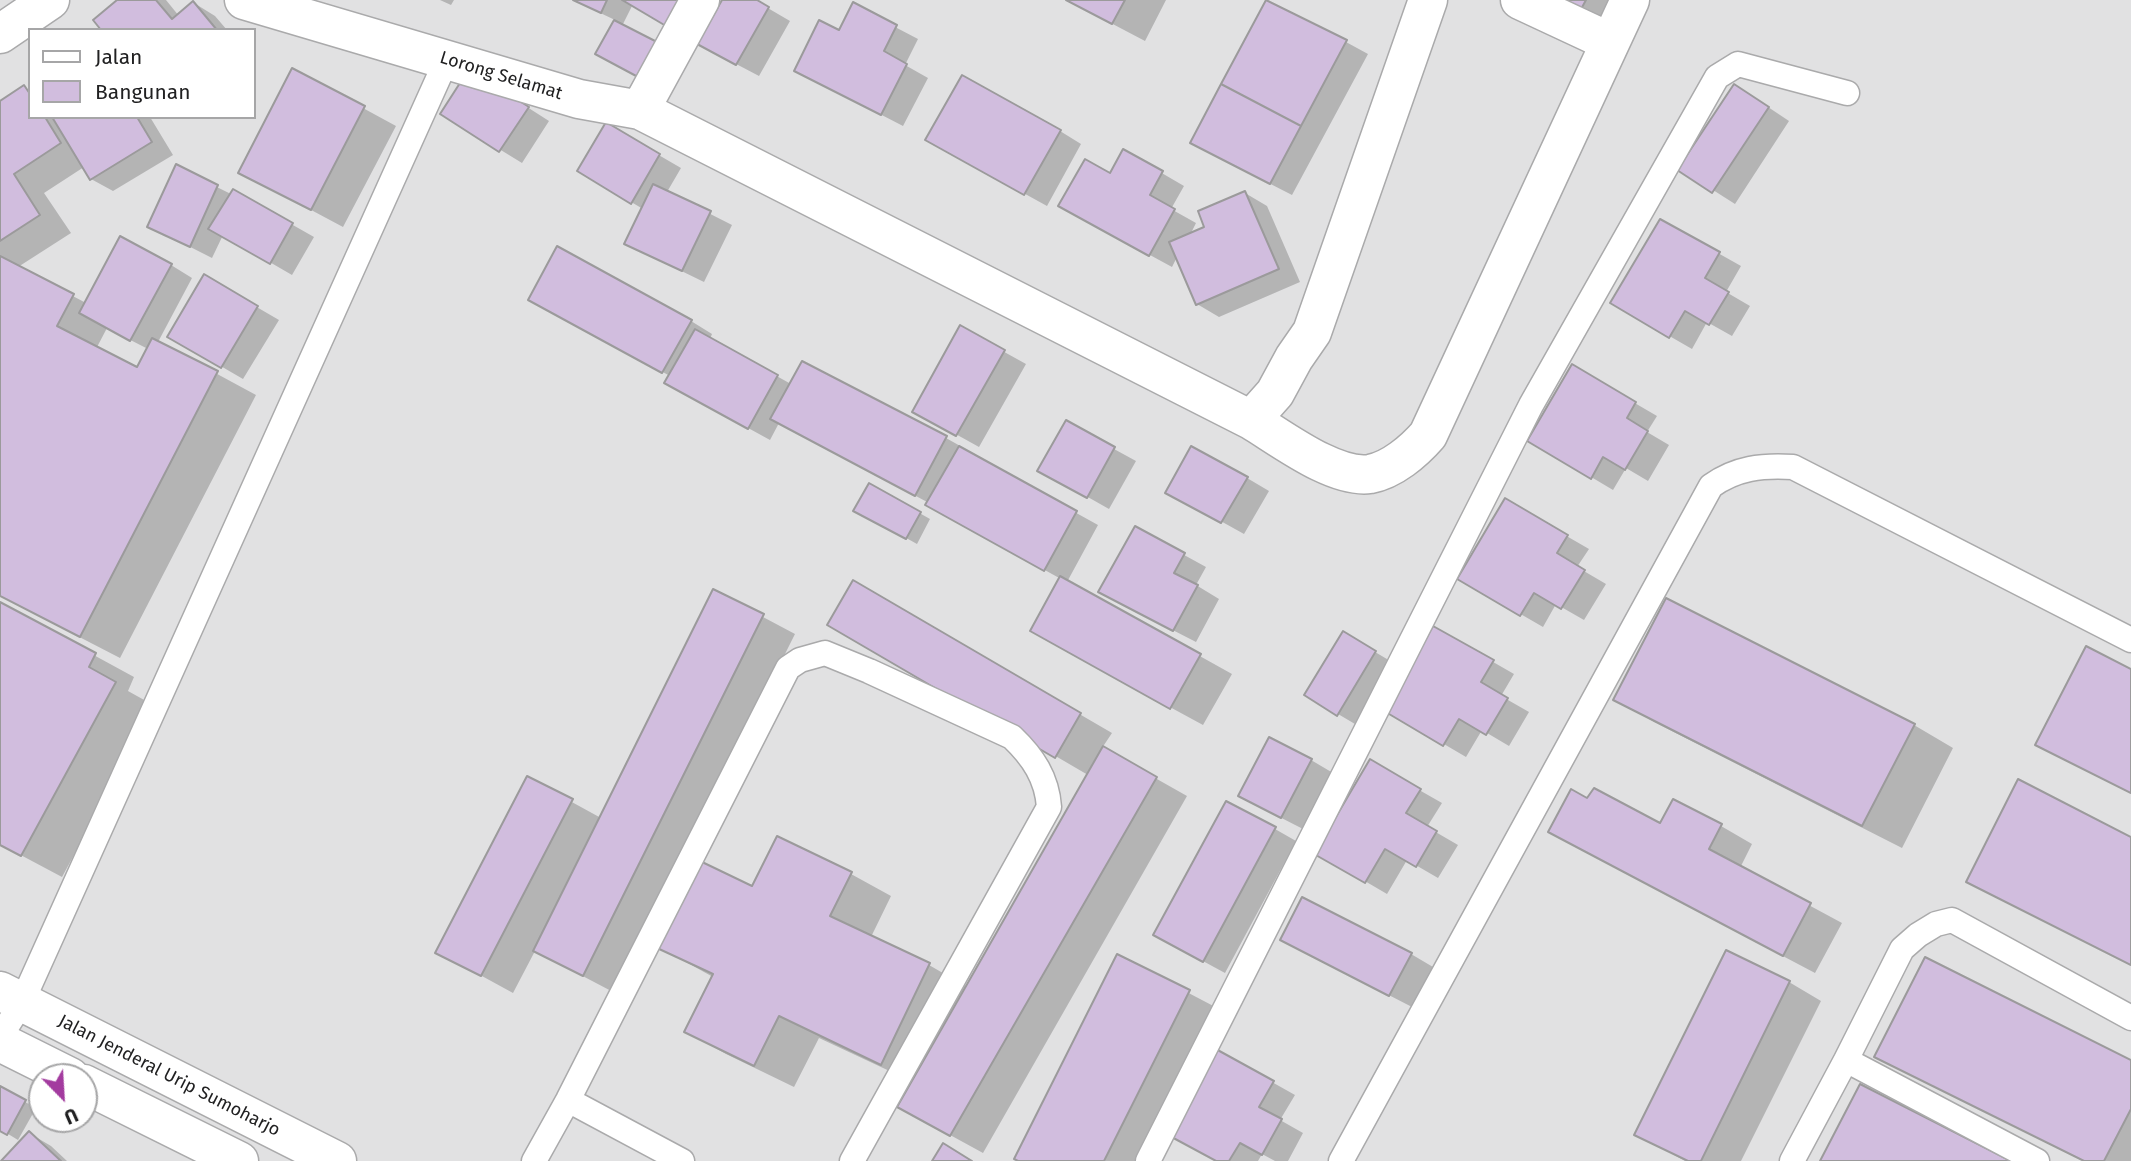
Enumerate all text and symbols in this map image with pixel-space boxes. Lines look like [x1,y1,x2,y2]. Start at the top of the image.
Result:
legend [28,28,256,119]
text: Jalan [95,44,142,70]
street label: Lorong Selamat [437,47,565,105]
text: Bangunan [95,79,190,105]
street label: Jalan Jenderal Urip Sumoharjo [54,1011,284,1141]
north arrow [28,1063,98,1133]

